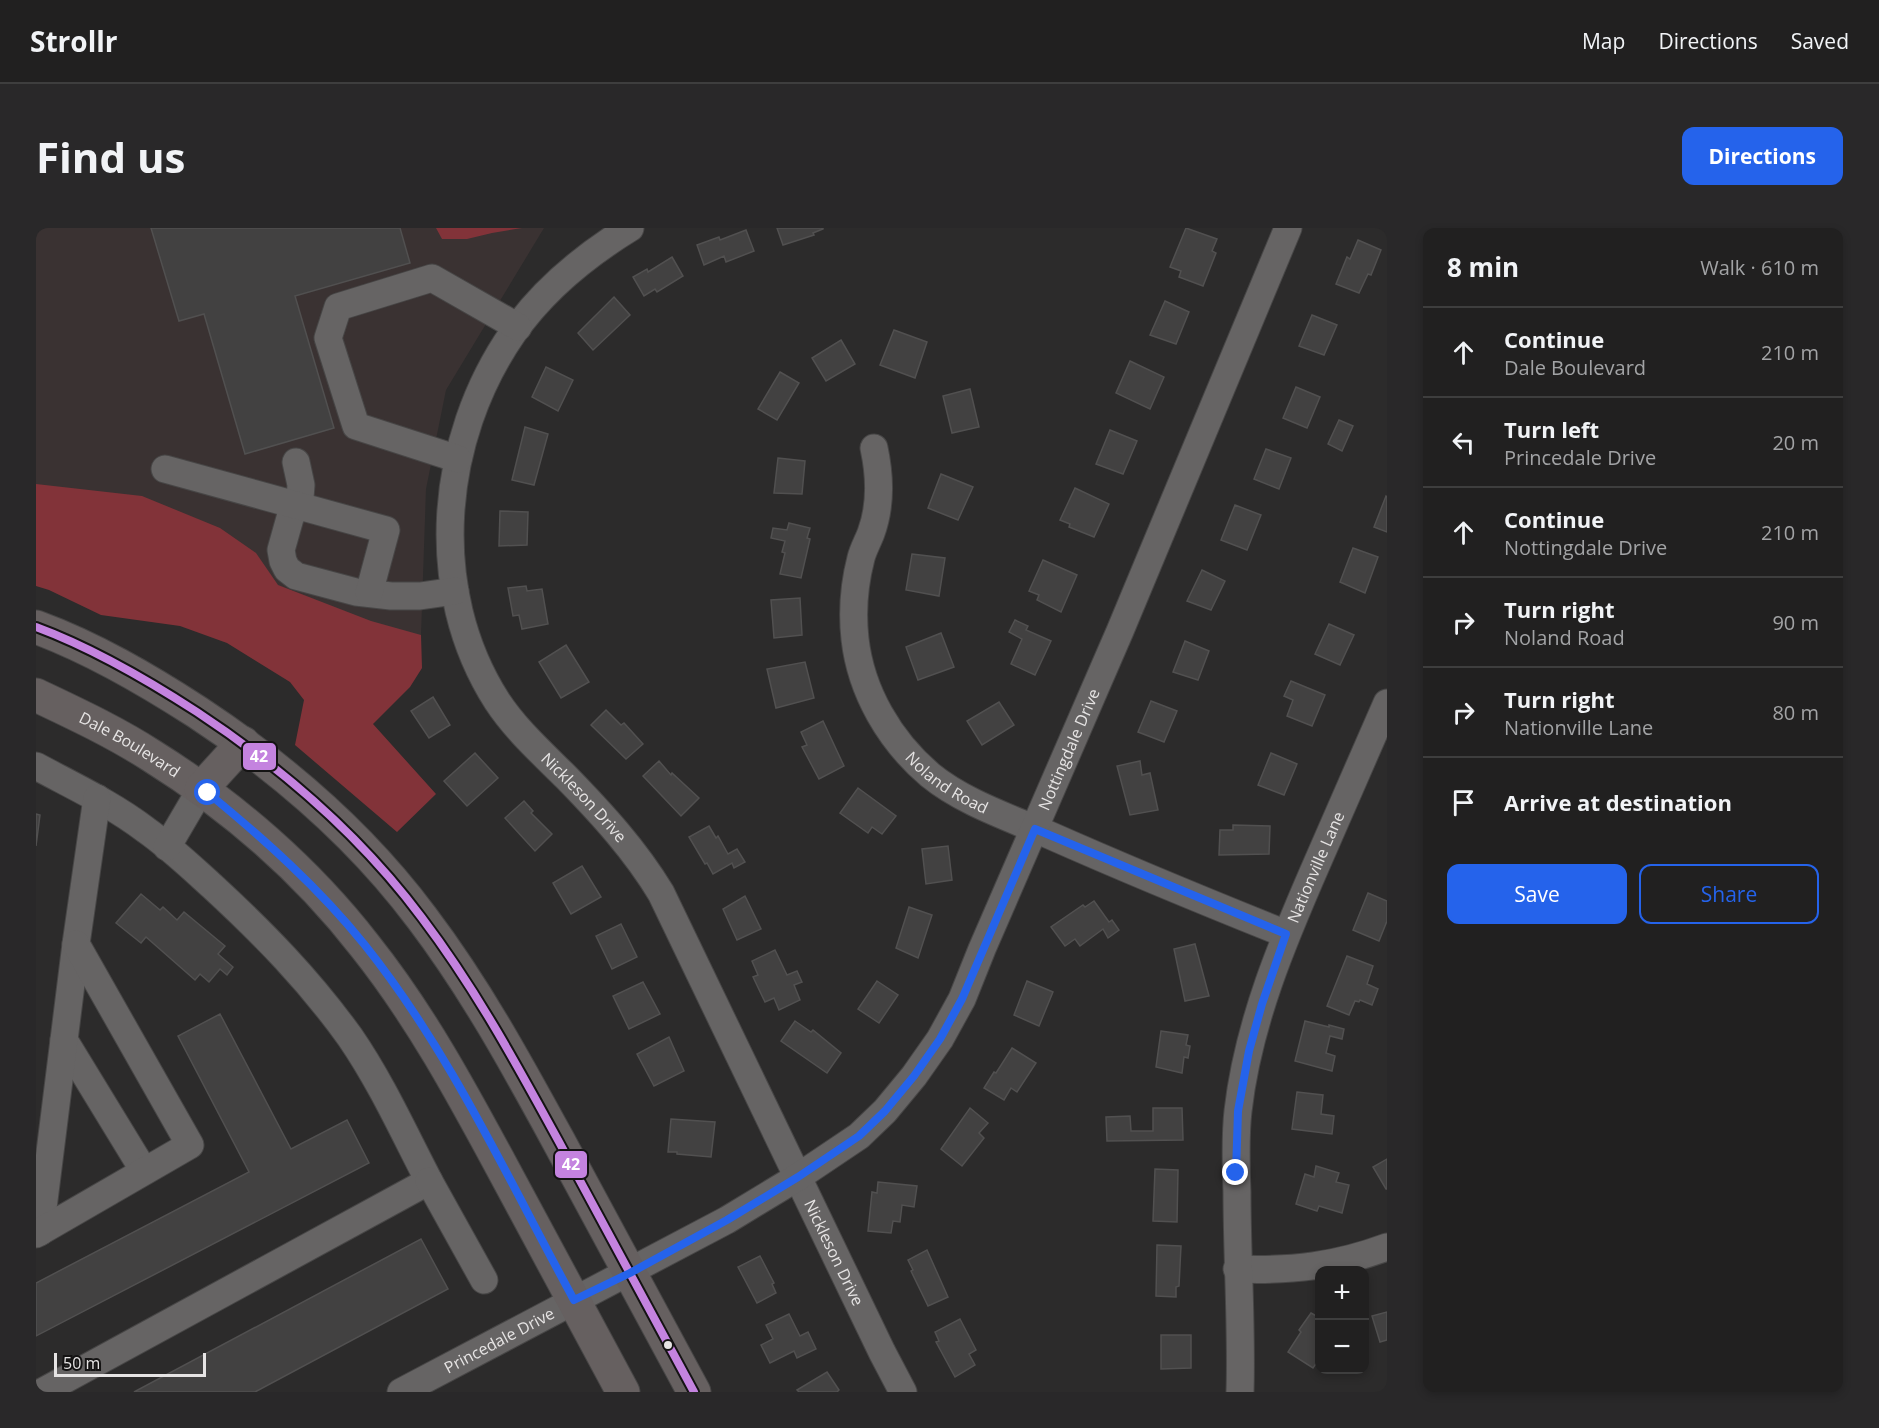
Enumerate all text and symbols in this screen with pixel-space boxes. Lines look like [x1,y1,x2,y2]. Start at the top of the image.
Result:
text: Strollr [30,22,117,60]
text: Map [1582,27,1625,55]
text: Directions [1658,27,1758,55]
text: Saved [1791,27,1849,55]
button: Directions [1682,127,1843,185]
text: Find us [36,128,185,185]
text: 8 min [1447,249,1519,285]
text: Walk · 610 m [1700,254,1819,281]
text: Continue [1504,324,1604,354]
icon: ahead [1447,336,1480,369]
text: 210 m [1761,339,1819,366]
text: Dale Boulevard [1504,354,1646,381]
text: Turn left [1504,414,1599,444]
icon: left [1447,426,1480,459]
text: 20 m [1772,429,1819,456]
text: Princedale Drive [1504,444,1656,471]
text: Continue [1504,504,1604,534]
icon: ahead [1447,516,1480,549]
text: 210 m [1761,519,1819,546]
text: Nottingdale Drive [1504,534,1667,561]
text: Turn right [1504,594,1615,624]
icon: right [1447,606,1480,639]
text: 90 m [1772,609,1819,636]
text: Noland Road [1504,624,1625,651]
text: Turn right [1504,684,1615,714]
street label: Nottingdale Drive [1033,685,1105,814]
icon: right [1447,696,1480,729]
text: 80 m [1772,699,1819,726]
street label: Dale Boulevard [75,706,185,782]
text: Nationville Lane [1504,714,1653,741]
line badge: 42 [242,742,277,771]
text: 42 [250,745,268,767]
street label: Noland Road [901,747,992,819]
street label: Nickleson Drive [536,748,632,847]
route start [194,779,220,805]
icon: arrive [1447,786,1480,819]
text: Arrive at destination [1504,787,1732,817]
street label: Nationville Lane [1282,808,1349,926]
button: Save [1447,864,1627,924]
button: Share [1639,864,1819,924]
line badge: 42 [554,1150,588,1179]
text: 42 [562,1153,580,1175]
route end [1222,1159,1248,1185]
street label: Nickleson Drive [799,1196,869,1309]
map controls [1315,1266,1369,1374]
button: + [1315,1266,1369,1320]
street label: Princedale Drive [440,1302,558,1378]
button: − [1315,1320,1369,1374]
unlabelled marker [662,1339,674,1351]
scale bar [54,1350,206,1378]
text: 50 m [63,1352,100,1374]

